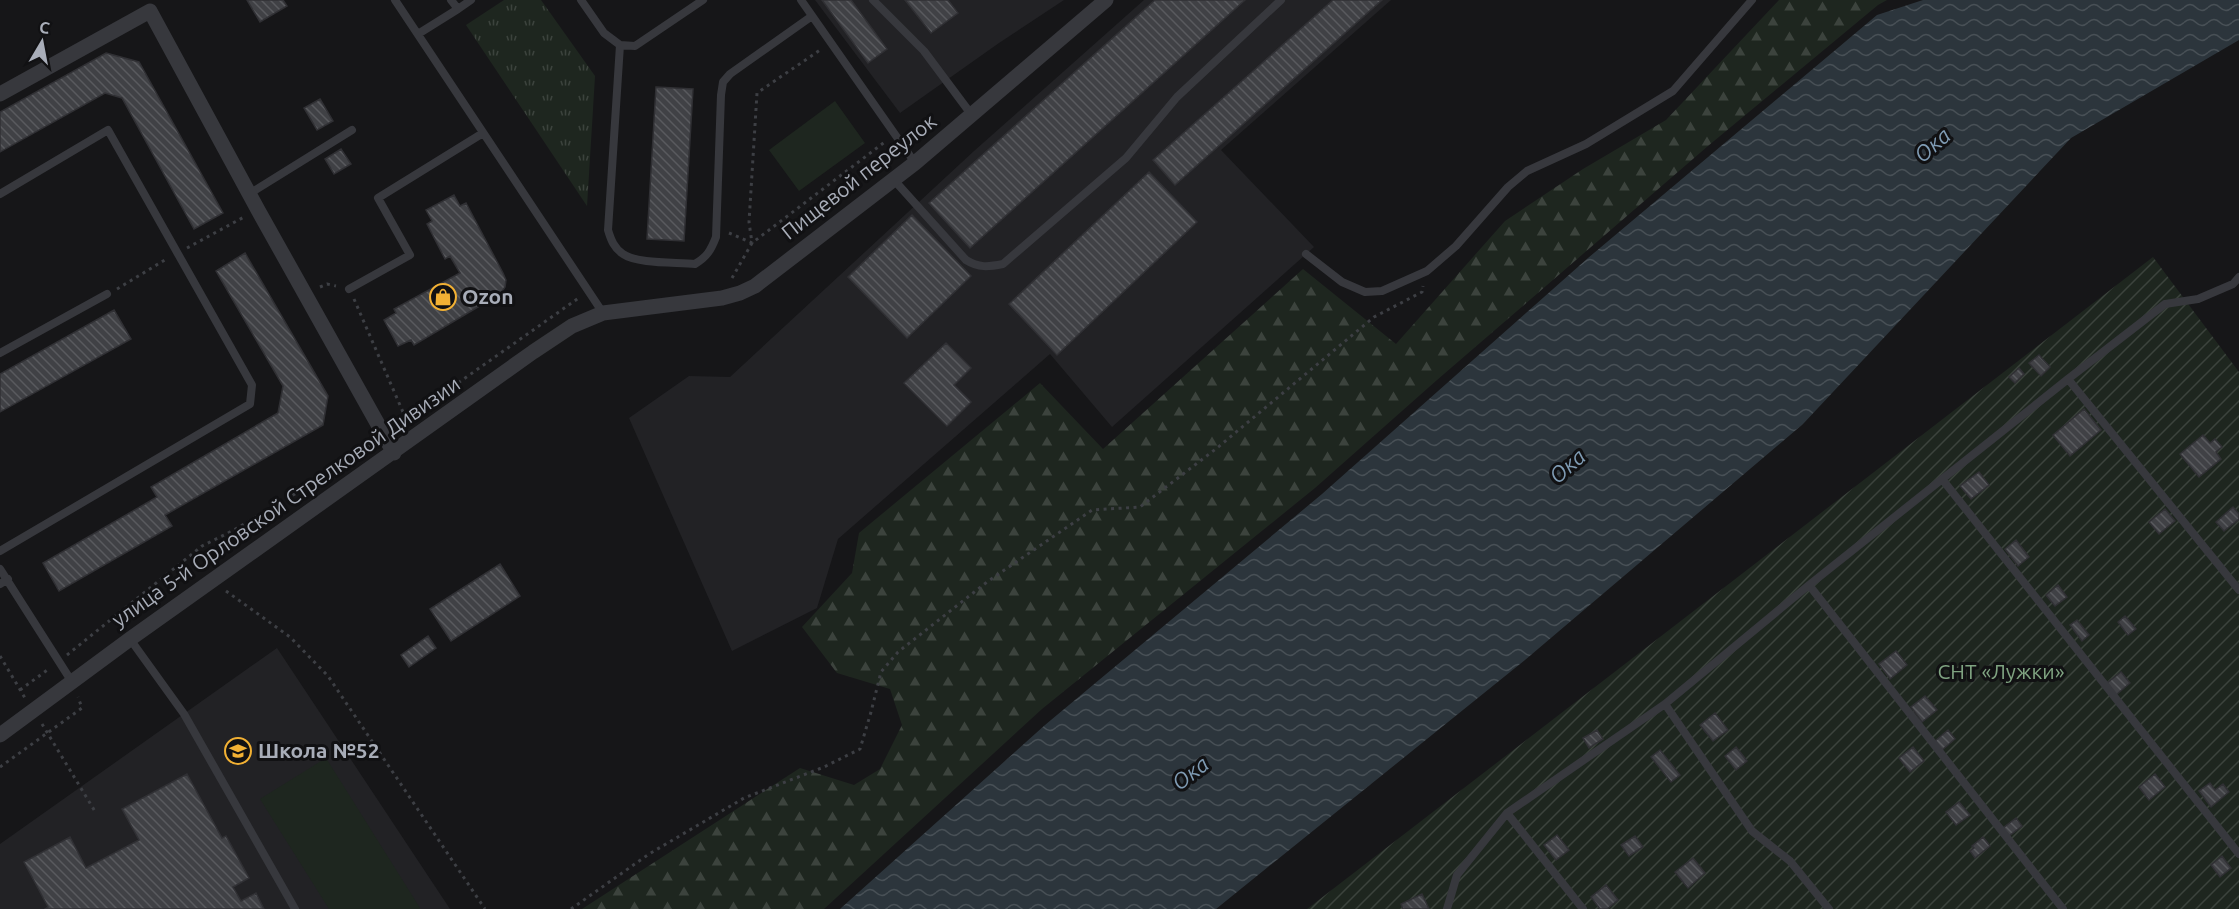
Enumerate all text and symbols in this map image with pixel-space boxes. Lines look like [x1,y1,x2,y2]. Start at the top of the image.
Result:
north arrow [12,12,72,72]
text: С [38,17,51,37]
street label: Пищевой переулок [776,108,941,244]
water label: Ока [1909,122,1955,167]
shop icon: Ozon [428,282,458,312]
place label: Ozon [462,284,513,308]
street label: улица 5-й Орловской Стрелковой Дивизии [107,371,464,631]
water label: Ока [1544,443,1590,488]
park label: СНТ «Лужки» [1937,659,2065,683]
school or university icon: Школа №52 [223,736,253,766]
place label: Школа №52 [258,738,380,762]
water label: Ока [1166,751,1213,795]

